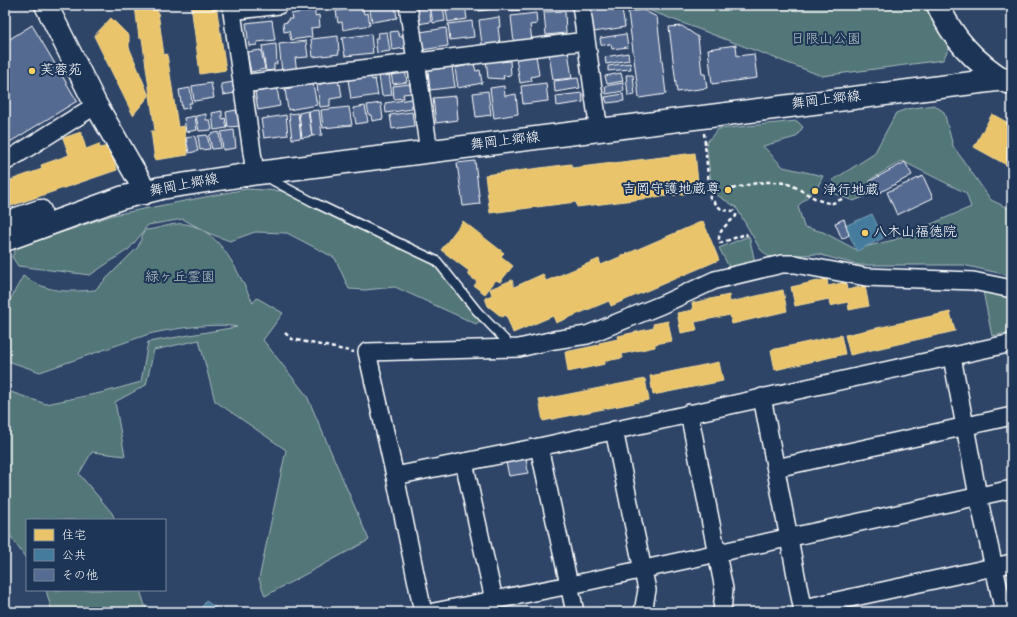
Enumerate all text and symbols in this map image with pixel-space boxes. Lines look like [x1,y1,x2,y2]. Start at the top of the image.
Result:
park label: 日限山公園 [791,30,861,50]
place label: 芙蓉苑 [40,61,82,81]
marker: 芙蓉苑 [27,66,37,76]
street label: 舞岡上郷線 [790,87,862,115]
street label: 舞岡上郷線 [469,128,541,156]
street label: 舞岡上郷線 [148,170,220,202]
place label: 吉岡守護地蔵尊 [622,180,720,200]
place label: 浄行地蔵 [823,181,879,201]
marker: 吉岡守護地蔵尊 [723,185,733,195]
marker: 浄行地蔵 [810,186,820,196]
place label: 八木山福徳院 [873,223,957,243]
marker: 八木山福徳院 [860,228,870,238]
park label: 緑ヶ丘霊園 [145,268,215,288]
legend [26,519,166,591]
text: 住宅 [62,528,86,545]
text: 公共 [62,548,86,565]
text: その他 [62,568,98,585]

